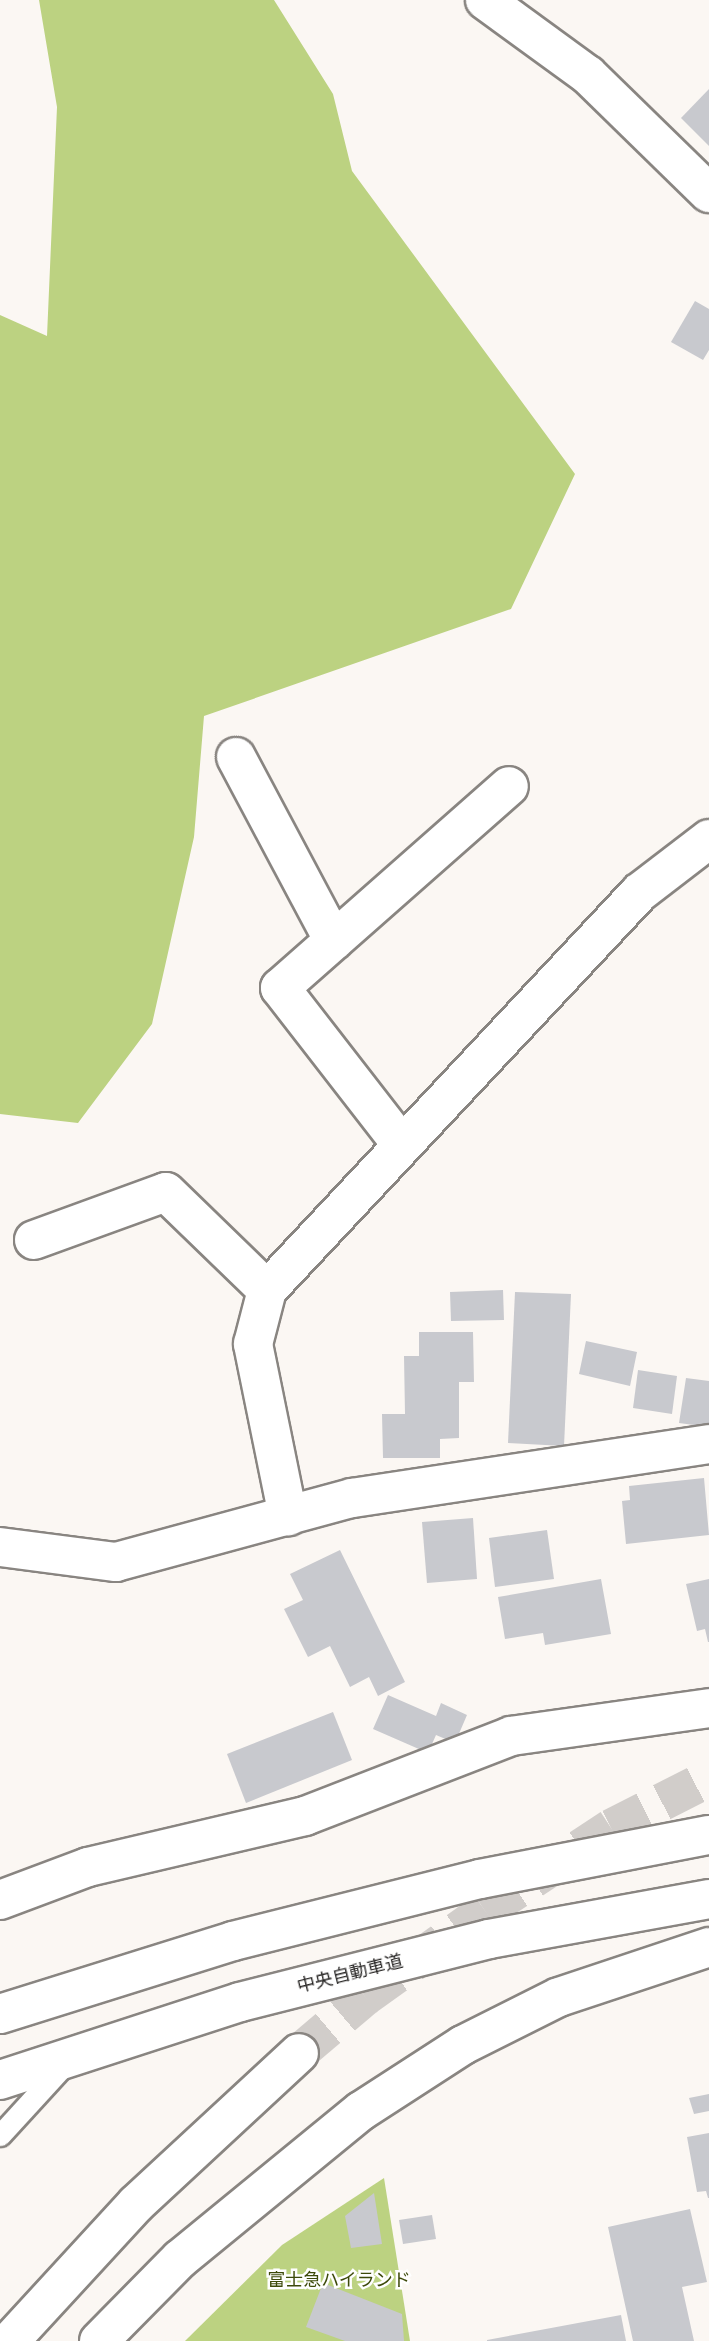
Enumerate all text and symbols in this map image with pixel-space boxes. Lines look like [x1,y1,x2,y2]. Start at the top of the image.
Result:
street label: 中央自動車道 [295,1950,405,1998]
park label: 富士急ハイランド [267,2269,411,2291]

